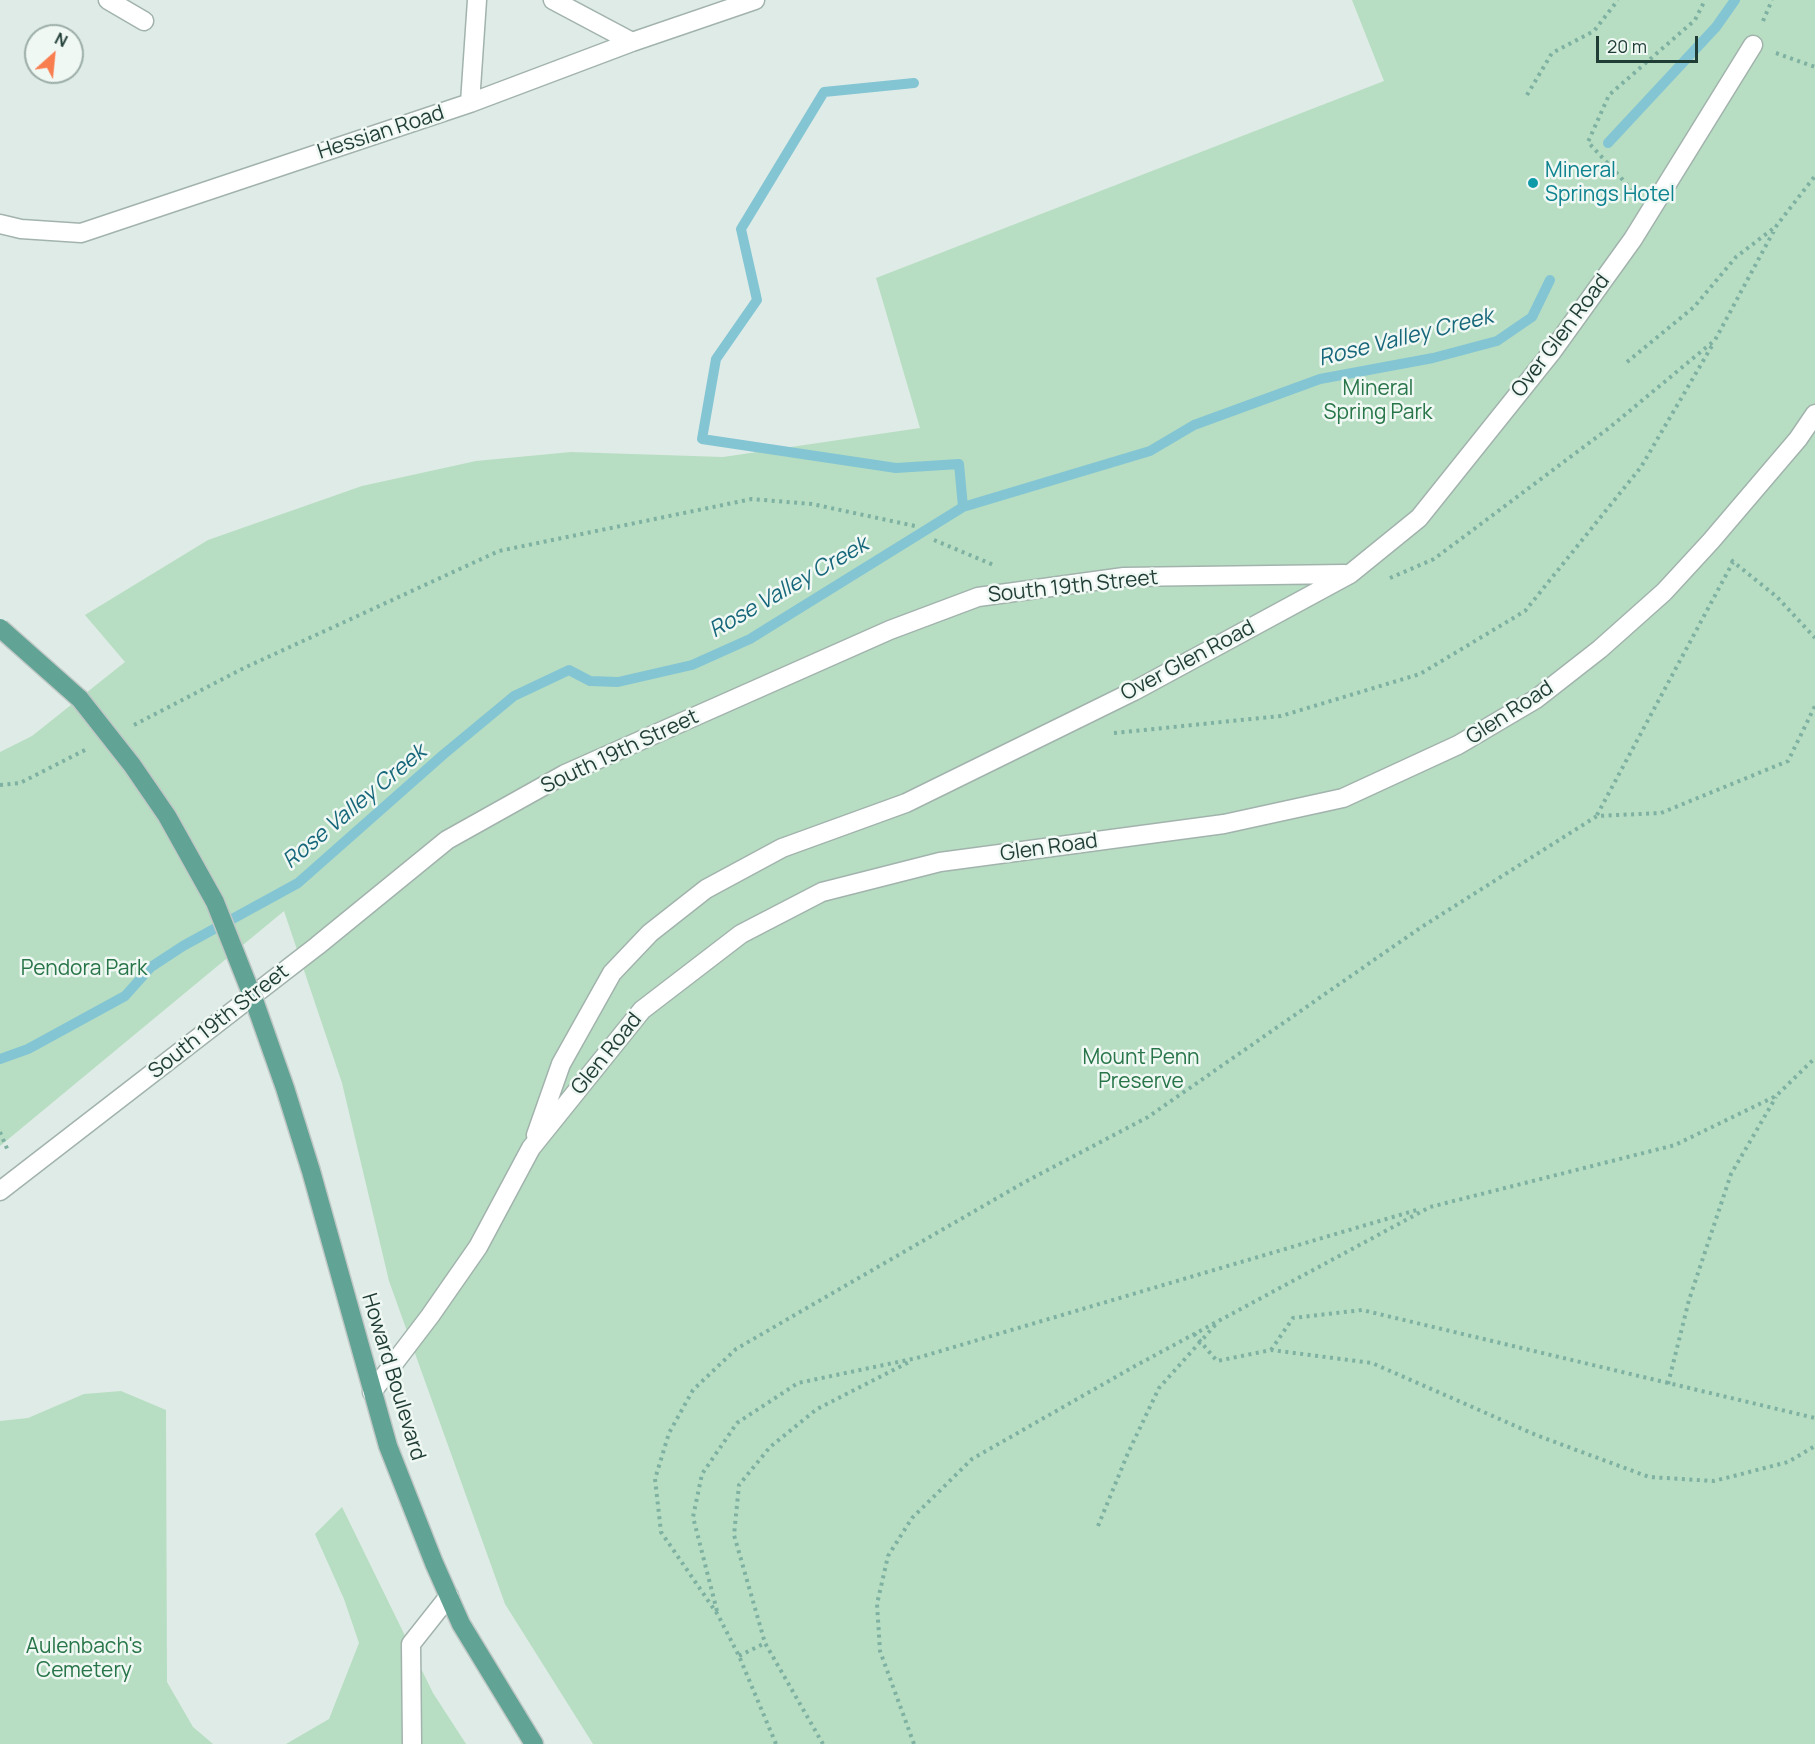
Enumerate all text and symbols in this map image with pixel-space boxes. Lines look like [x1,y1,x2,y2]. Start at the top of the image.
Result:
north arrow [24,24,84,84]
scale bar [1599,24,1701,62]
text: N [51,27,71,52]
text: 20 m [1607,34,1647,58]
street label: Hessian Road [314,101,448,165]
place label: Mineral Springs Hotel [1545,158,1675,208]
marker: Mineral Springs Hotel [1526,176,1540,190]
street label: Over Glen Road [1507,269,1615,403]
water label: Rose Valley Creek [1316,304,1496,372]
park label: Mineral Spring Park [1324,376,1432,426]
water label: Rose Valley Creek [705,532,873,644]
street label: South 19th Street [987,566,1159,608]
street label: Over Glen Road [1117,615,1259,707]
street label: Glen Road [1462,676,1558,750]
street label: South 19th Street [537,704,703,800]
water label: Rose Valley Creek [278,739,432,875]
street label: Glen Road [999,829,1099,867]
park label: Pendora Park [21,956,147,982]
street label: South 19th Street [144,959,294,1085]
street label: Glen Road [566,1008,648,1100]
park label: Mount Penn Preserve [1082,1045,1200,1095]
street label: Howard Boulevard [356,1290,430,1464]
park label: Aulenbach's Cemetery [26,1634,142,1684]

